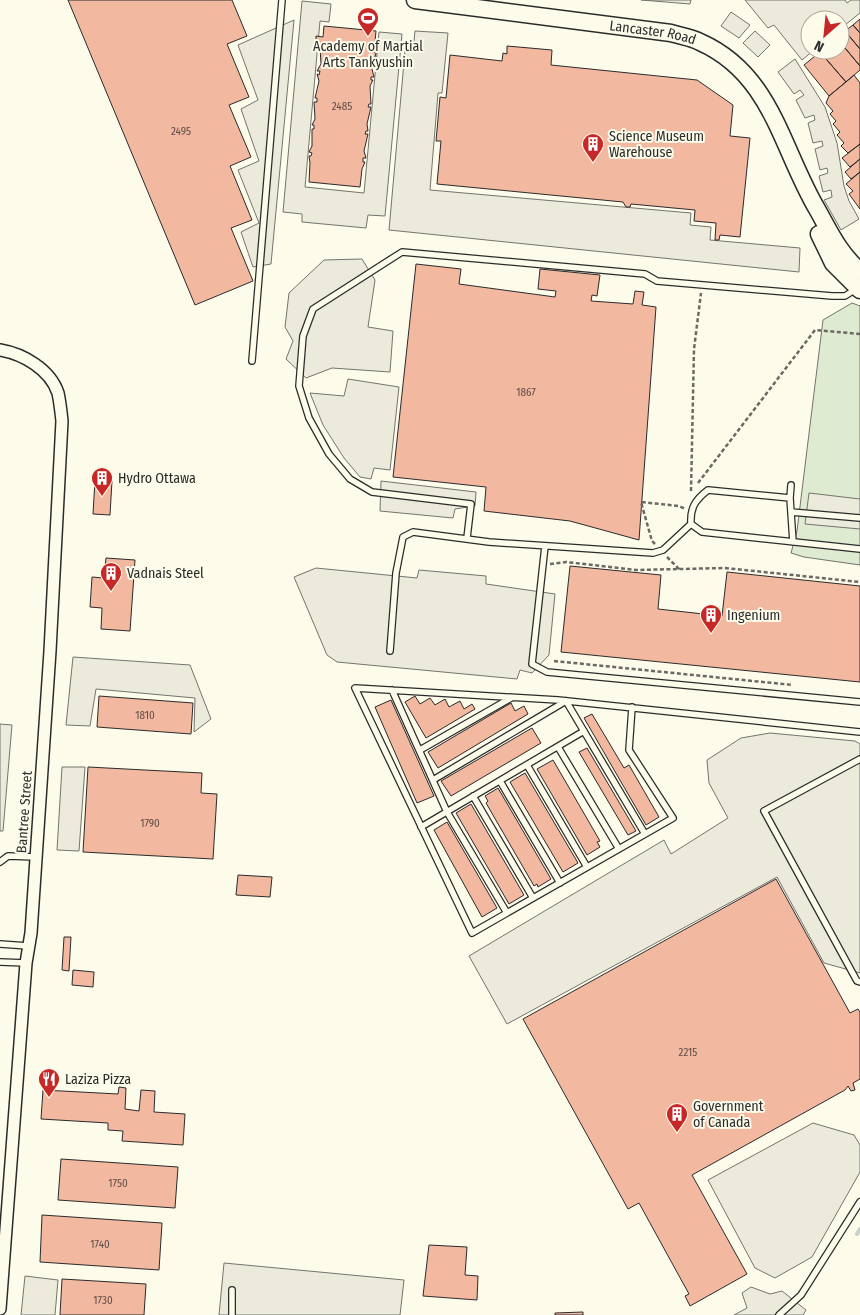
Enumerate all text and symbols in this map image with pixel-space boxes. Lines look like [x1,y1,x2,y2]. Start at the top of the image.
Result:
sports icon: Academy of Martial Arts Tankyushin [356,6,380,37]
north arrow [800,10,850,60]
street label: Lancaster Road [608,17,698,48]
text: N [812,37,827,56]
place label: Academy of Martial Arts Tankyushin [313,38,423,71]
house number: 2485 [332,100,352,113]
house number: 2495 [171,125,191,138]
place label: Science Museum Warehouse [609,128,704,161]
building icon: Science Museum Warehouse [581,132,605,163]
house number: 1867 [516,386,536,399]
building icon: Hydro Ottawa [90,466,114,497]
place label: Hydro Ottawa [118,470,196,487]
building icon: Vadnais Steel [99,561,123,592]
place label: Vadnais Steel [127,565,204,582]
building icon: Ingenium [699,603,723,634]
place label: Ingenium [727,607,780,624]
house number: 1810 [135,709,155,722]
street label: Bantree Street [13,770,36,854]
house number: 1790 [140,817,160,830]
house number: 2215 [679,1046,697,1059]
restaurant icon: Laziza Pizza [37,1067,61,1098]
place label: Laziza Pizza [65,1071,131,1088]
place label: Government of Canada [693,1098,764,1131]
building icon: Government of Canada [665,1102,689,1133]
house number: 1750 [108,1177,128,1190]
house number: 1740 [90,1238,110,1251]
house number: 1730 [93,1294,113,1307]

